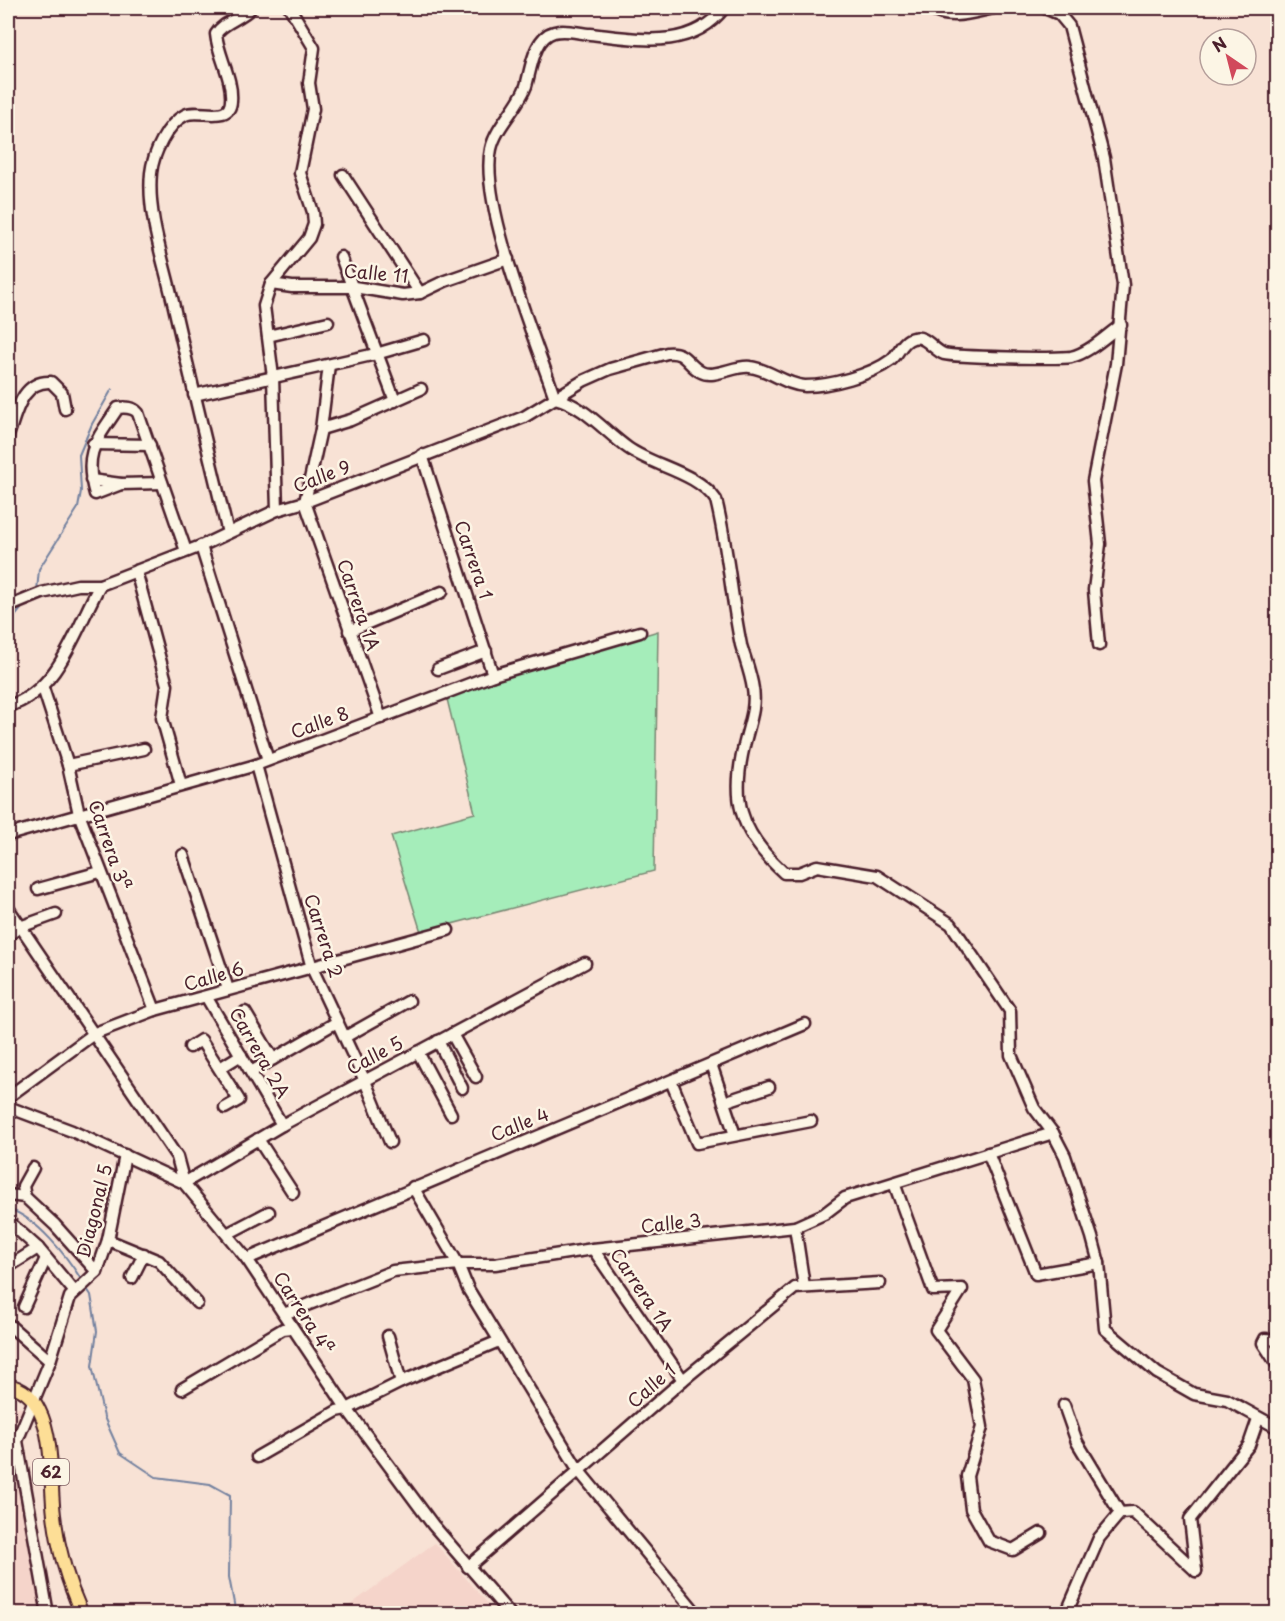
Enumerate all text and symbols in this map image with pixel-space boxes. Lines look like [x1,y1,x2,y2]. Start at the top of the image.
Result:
north arrow [1198,27,1258,87]
text: N [1207,30,1231,57]
street label: Calle 11 [343,256,409,289]
street label: Calle 9 [289,452,354,499]
street label: Carrera 1 [448,517,500,603]
street label: Carrera 1A [331,555,388,654]
street label: Calle 8 [287,699,352,745]
street label: Carrera 3ª [82,796,139,894]
street label: Carrera 2 [298,890,351,981]
street label: Calle 6 [180,954,247,997]
street label: Carrera 2A [223,1002,297,1103]
street label: Calle 5 [341,1029,407,1081]
street label: Calle 4 [486,1100,553,1148]
street label: Diagonal 5 [69,1161,118,1260]
street label: Calle 3 [639,1206,702,1239]
street label: Carrera 1A [604,1242,680,1336]
street label: Carrera 4ª [267,1266,341,1359]
street label: Calle 1 [621,1356,681,1414]
road number: 62 [33,1459,69,1485]

